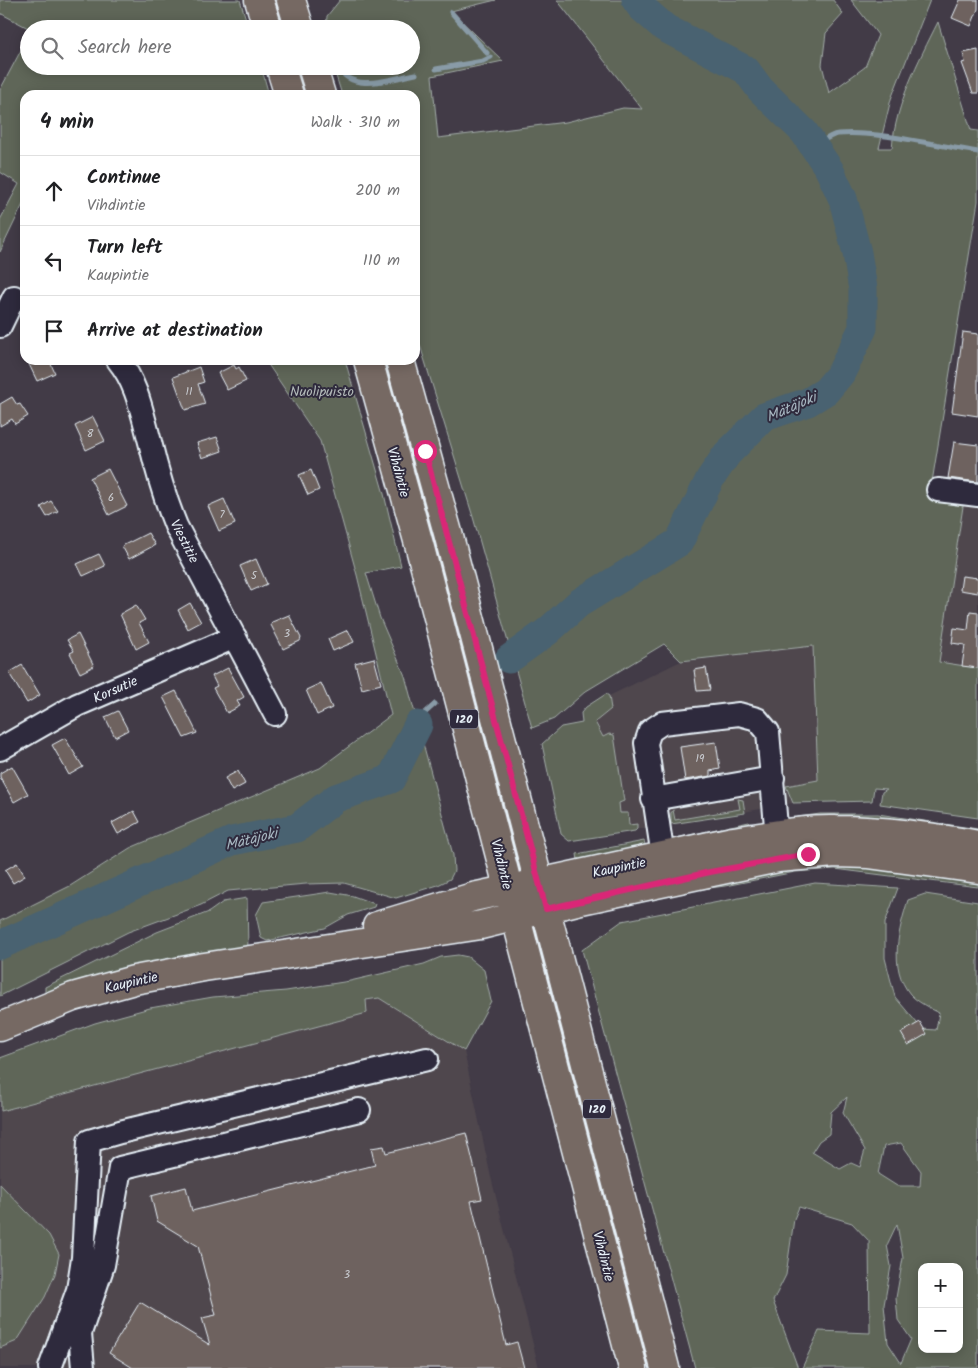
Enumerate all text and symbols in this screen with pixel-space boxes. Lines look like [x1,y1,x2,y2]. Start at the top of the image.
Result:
search box [20,20,420,75]
text: Search here [78,33,172,63]
icon: search [38,34,66,62]
text: 4 min [40,106,94,139]
text: Walk · 310 m [311,110,400,135]
text: Continue [87,163,160,193]
icon: ahead [40,177,68,205]
text: 200 m [356,178,400,203]
text: Vihdintie [87,193,145,218]
text: Turn left [87,233,162,263]
icon: left [40,247,68,275]
text: 110 m [363,248,400,273]
text: Kaupintie [87,263,149,288]
text: Arrive at destination [87,316,263,346]
icon: arrive [40,317,68,345]
park label: Nuolipuisto [290,381,354,403]
house number: 11 [186,383,192,401]
water label: Mätäjoki [762,385,824,430]
house number: 8 [87,425,94,443]
route start [414,440,437,463]
street label: Vihdintie [381,445,415,500]
house number: 6 [108,489,114,507]
house number: 7 [219,506,225,524]
street label: Viestitie [164,516,205,568]
house number: 5 [251,567,258,585]
house number: 3 [284,625,290,643]
street label: Korsutie [89,670,142,710]
road number: 120 [450,710,478,729]
house number: 19 [696,750,705,768]
water label: Mätäjoki [223,821,283,858]
street label: Vihdintie [484,837,518,892]
route end [797,843,820,866]
street label: Kaupintie [590,851,649,884]
street label: Kaupintie [102,966,161,1000]
road number: 120 [583,1100,611,1118]
street label: Vihdintie [586,1229,620,1284]
map controls [918,1263,963,1353]
button: + [918,1263,963,1308]
house number: 3 [344,1266,350,1284]
button: − [918,1308,963,1353]

